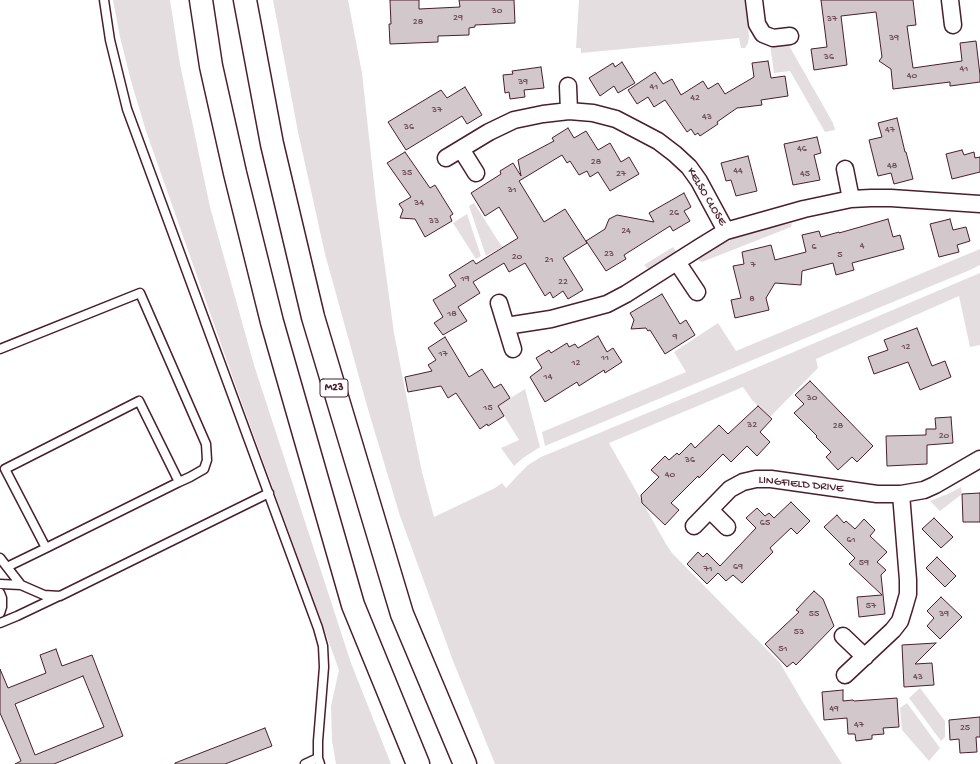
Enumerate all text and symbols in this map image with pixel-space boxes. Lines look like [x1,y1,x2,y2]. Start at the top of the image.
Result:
house number: 30 [492,5,502,17]
house number: 29 [453,12,463,24]
house number: 37 [827,13,837,25]
house number: 28 [413,16,423,28]
house number: 39 [889,32,899,44]
house number: 36 [824,51,834,63]
house number: 41 [960,63,968,75]
house number: 40 [907,70,917,82]
house number: 39 [518,76,528,88]
house number: 41 [650,81,658,93]
house number: 42 [690,92,700,104]
house number: 37 [432,104,442,116]
house number: 43 [702,111,712,123]
house number: 36 [404,121,414,133]
house number: 47 [885,124,895,136]
house number: 46 [797,143,807,155]
house number: 28 [591,156,601,168]
house number: 48 [887,160,897,172]
street label: KELSO CLOSE [683,165,729,229]
house number: 44 [733,165,743,177]
house number: 35 [402,167,412,179]
house number: 27 [616,168,626,180]
house number: 45 [800,168,810,180]
house number: 31 [507,184,517,196]
house number: 34 [414,197,424,209]
house number: 26 [669,207,679,219]
house number: 33 [429,215,439,227]
house number: 24 [621,225,631,237]
house number: 4 [860,240,864,252]
house number: 6 [811,241,817,253]
house number: 23 [604,248,614,260]
house number: 5 [837,249,843,261]
house number: 20 [512,251,522,263]
house number: 21 [545,254,553,266]
house number: 7 [750,259,756,271]
house number: 19 [460,273,470,285]
house number: 22 [558,276,568,288]
house number: 8 [749,293,755,305]
house number: 18 [447,308,457,320]
house number: 9 [672,331,678,343]
house number: 12 [902,341,910,353]
house number: 17 [438,348,448,360]
house number: 11 [601,352,609,364]
house number: 12 [572,357,580,369]
house number: 14 [544,371,552,383]
road number: M23 [320,379,348,397]
house number: 30 [807,392,817,404]
house number: 15 [483,402,493,414]
house number: 32 [747,419,757,431]
house number: 28 [833,420,843,432]
house number: 20 [939,430,949,442]
house number: 36 [685,454,695,466]
house number: 40 [665,469,675,481]
street label: LINGFIELD DRIVE [758,473,844,497]
house number: 65 [760,517,770,529]
house number: 61 [846,534,856,546]
house number: 59 [859,557,869,569]
house number: 69 [733,561,743,573]
house number: 71 [703,563,713,575]
house number: 57 [866,600,876,612]
house number: 55 [809,608,819,620]
house number: 39 [939,608,949,620]
house number: 53 [794,626,804,638]
house number: 51 [778,643,788,655]
house number: 43 [913,671,923,683]
house number: 49 [829,703,839,715]
house number: 47 [854,719,864,731]
house number: 25 [960,722,970,734]

